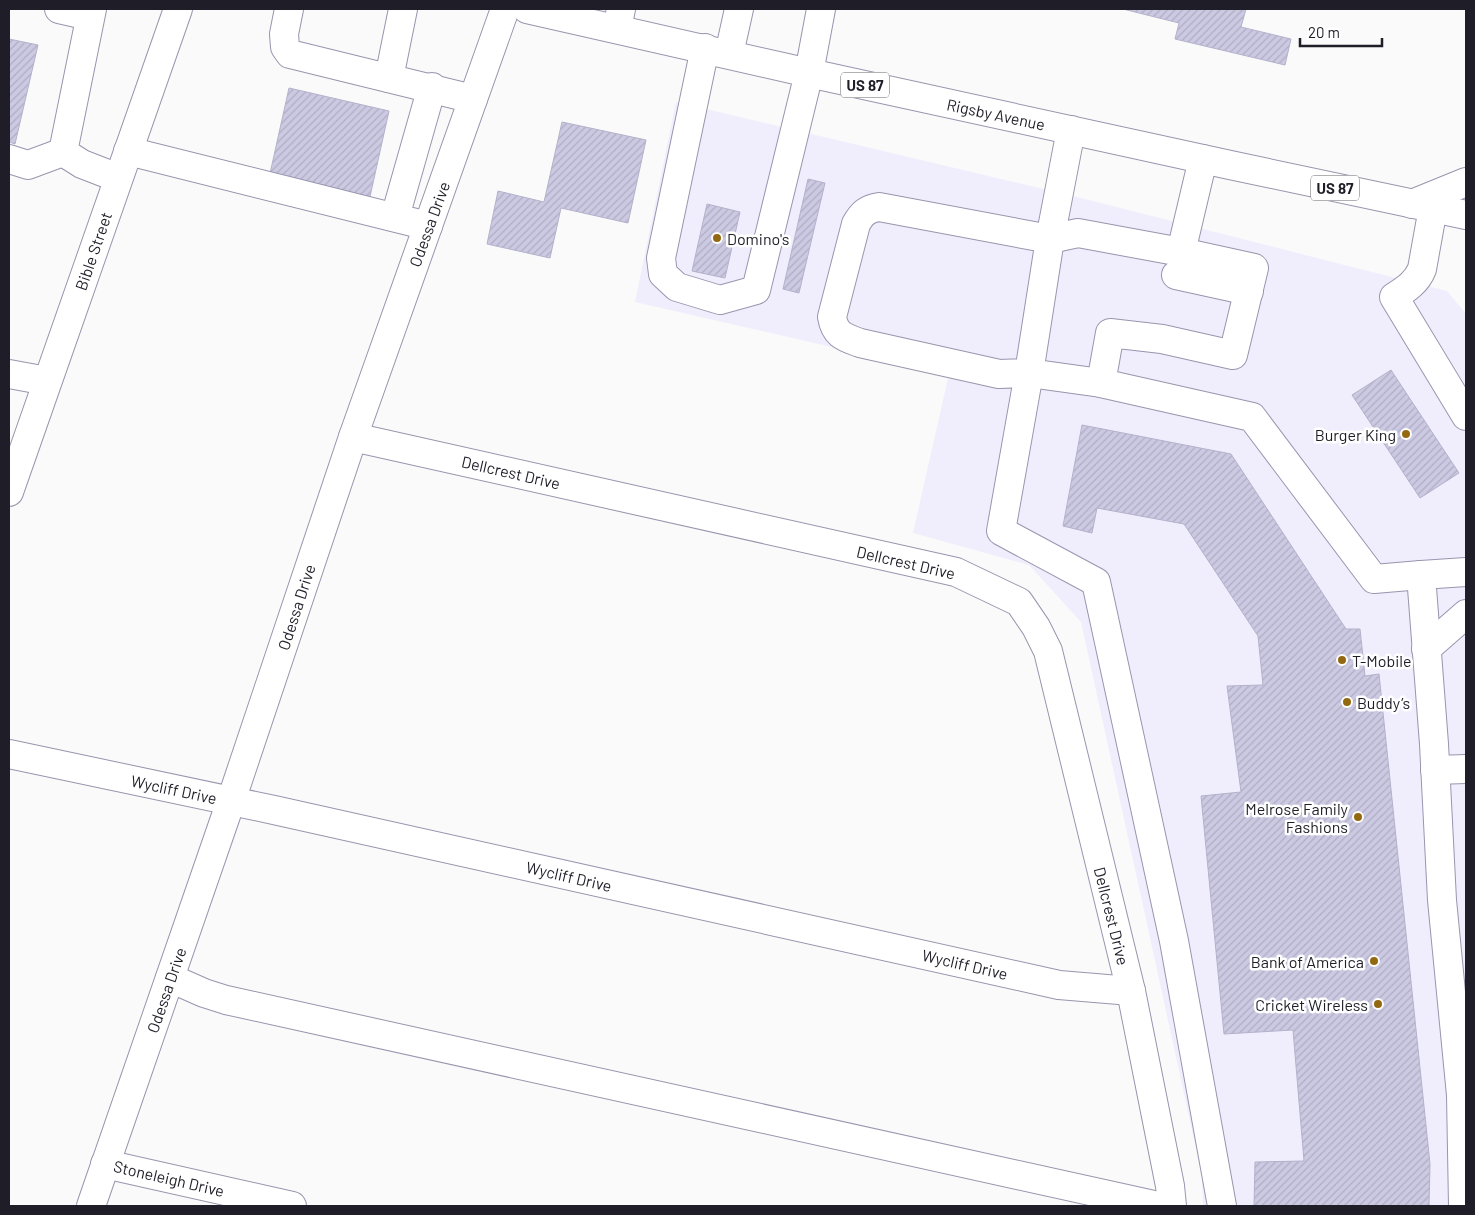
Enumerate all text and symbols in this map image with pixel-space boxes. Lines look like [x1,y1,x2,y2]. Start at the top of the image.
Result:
scale bar [1300,15,1382,47]
text: 20 m [1308,23,1340,41]
road number: US 87 [841,72,889,98]
street label: Rigsby Avenue [945,94,1047,134]
road number: US 87 [1311,176,1359,200]
street label: Odessa Drive [405,179,453,269]
street label: Bible Street [71,209,115,293]
place label: Domino's [727,229,789,248]
marker: Domino's [711,232,723,244]
place label: Burger King [1315,425,1396,444]
marker: Burger King [1400,428,1412,440]
street label: Dellcrest Drive [460,451,562,493]
street label: Dellcrest Drive [855,541,957,583]
street label: Odessa Drive [273,562,319,652]
place label: T-Mobile [1352,651,1411,670]
marker: T-Mobile [1336,654,1348,666]
place label: Buddy’s [1357,693,1410,712]
marker: Buddy’s [1341,696,1353,708]
street label: Wycliff Drive [129,771,219,807]
place label: Melrose Family Fashions [1245,799,1349,836]
marker: Melrose Family Fashions [1352,811,1364,823]
street label: Wycliff Drive [524,857,614,895]
street label: Dellcrest Drive [1091,865,1133,967]
street label: Odessa Drive [142,945,190,1035]
street label: Wycliff Drive [920,945,1010,983]
place label: Bank of America [1251,952,1364,971]
marker: Bank of America [1368,955,1380,967]
place label: Cricket Wireless [1255,995,1368,1014]
marker: Cricket Wireless [1372,998,1384,1010]
street label: Stoneleigh Drive [112,1156,226,1200]

